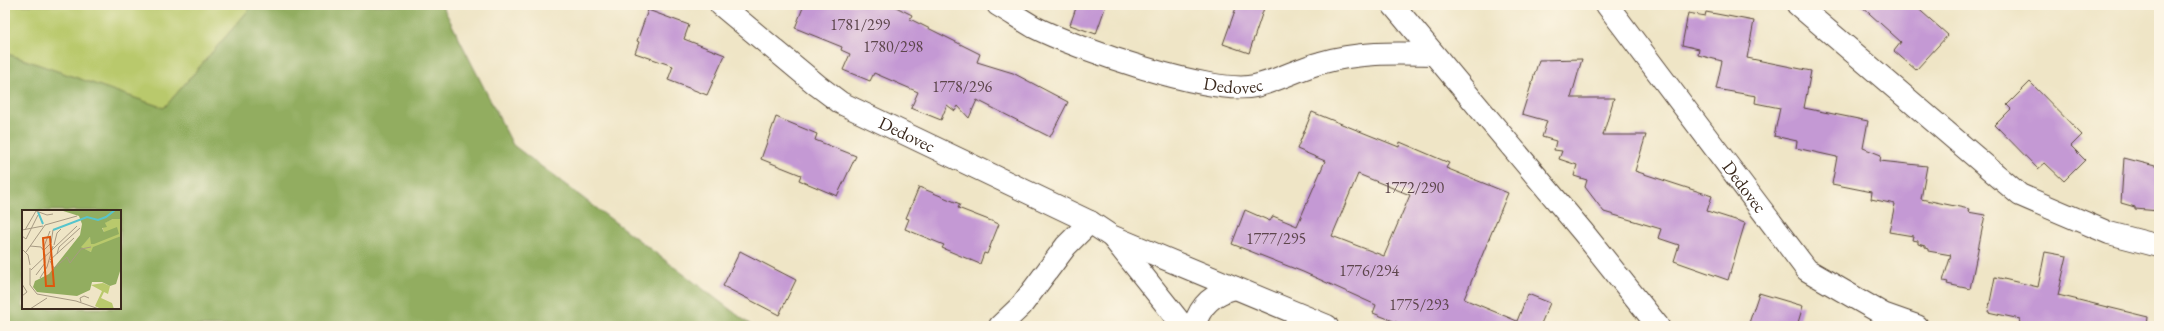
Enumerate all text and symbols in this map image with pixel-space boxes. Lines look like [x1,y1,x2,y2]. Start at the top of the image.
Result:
house number: 1781/299 [830,14,890,35]
house number: 1780/298 [863,36,923,57]
street label: Dedovec [1202,71,1265,98]
house number: 1778/296 [932,76,992,97]
street label: Dedovec [875,111,939,157]
street label: Dedovec [1718,156,1772,217]
house number: 1772/290 [1384,177,1444,198]
inset map [22,210,121,309]
house number: 1777/295 [1246,228,1306,249]
house number: 1776/294 [1339,260,1399,281]
house number: 1775/293 [1389,294,1449,315]

